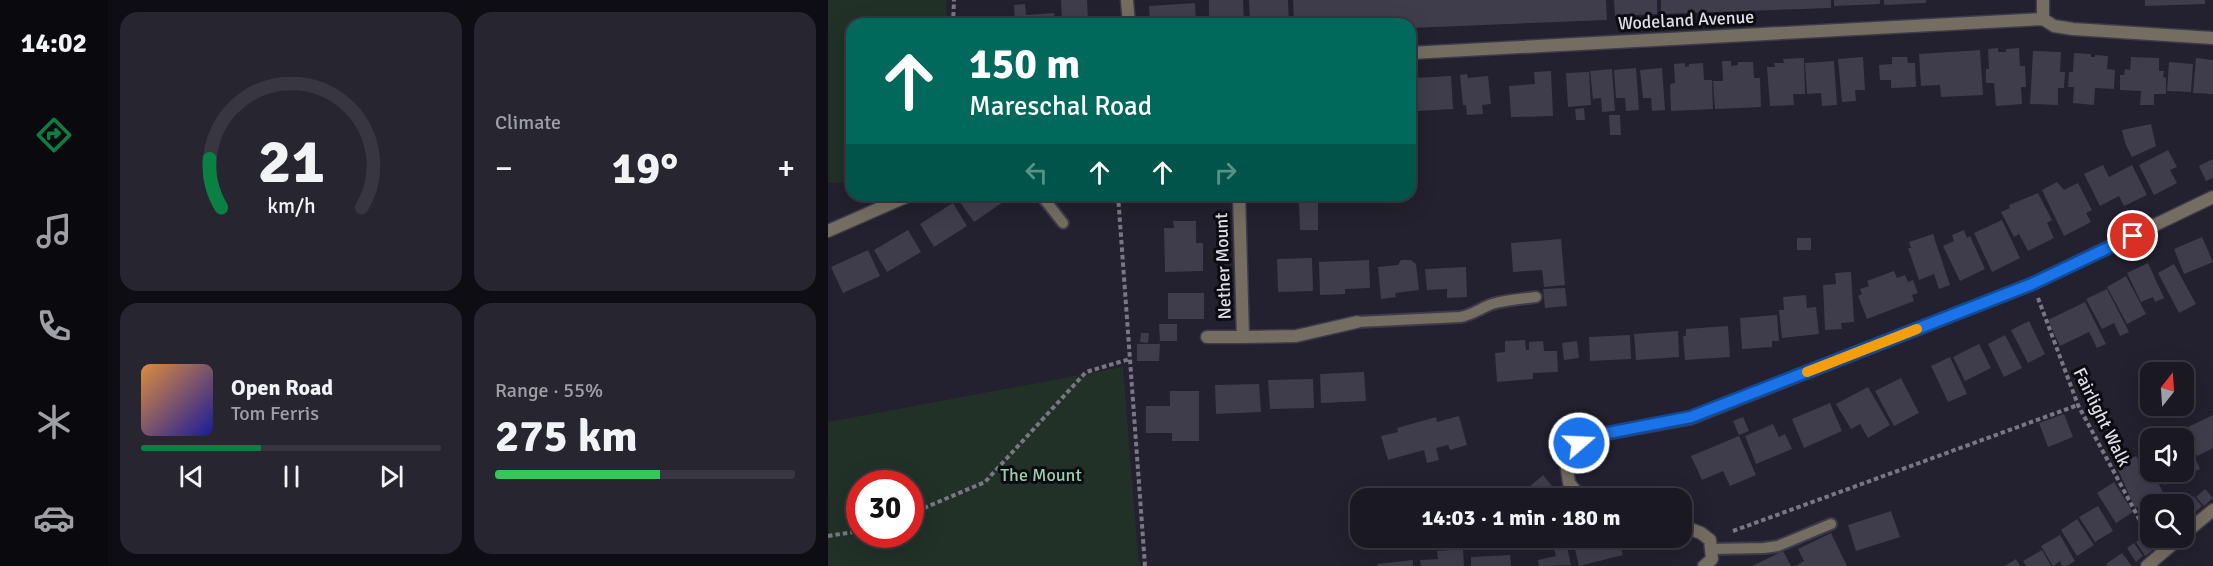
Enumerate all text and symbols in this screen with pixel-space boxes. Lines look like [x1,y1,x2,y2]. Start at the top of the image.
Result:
street label: Wodeland Avenue [1617,5,1755,35]
text: 14:02 [21,27,87,60]
text: 150 m [969,39,1080,90]
icon: ahead [870,42,948,120]
text: Mareschal Road [969,90,1152,123]
text: Climate [495,110,561,135]
icon: directions [33,114,75,156]
text: 21 [257,123,325,200]
text: 19° [612,141,678,196]
text: − [495,148,513,189]
text: + [777,148,795,189]
icon: left [1020,156,1053,189]
icon: ahead [1083,156,1116,189]
icon: ahead [1146,156,1179,189]
icon: right [1209,156,1242,189]
text: km/h [267,194,315,220]
icon: music [33,210,75,252]
pin [2107,210,2158,261]
street label: Nether Mount [1210,212,1236,320]
icon: arrive [2116,219,2149,252]
icon: phone [33,305,75,347]
north arrow [2140,362,2194,416]
map controls [2140,362,2194,548]
street label: Fairlight Walk [2069,364,2135,470]
text: Open Road [231,374,333,401]
text: Range · 55% [495,378,603,403]
icon: climate [33,401,75,443]
text: Tom Ferris [231,401,319,426]
text: 275 km [495,409,638,464]
position arrow [1547,411,1611,475]
button: sound [2140,428,2194,482]
icon: previous [175,460,208,493]
icon: pause [275,460,308,493]
icon: next [375,460,408,493]
park label: The Mount [1000,464,1082,486]
speed limit sign: 30 [846,470,924,548]
button: search [2140,494,2194,548]
icon: car [33,497,75,539]
text: 14:03 · 1 min · 180 m [1421,504,1621,531]

